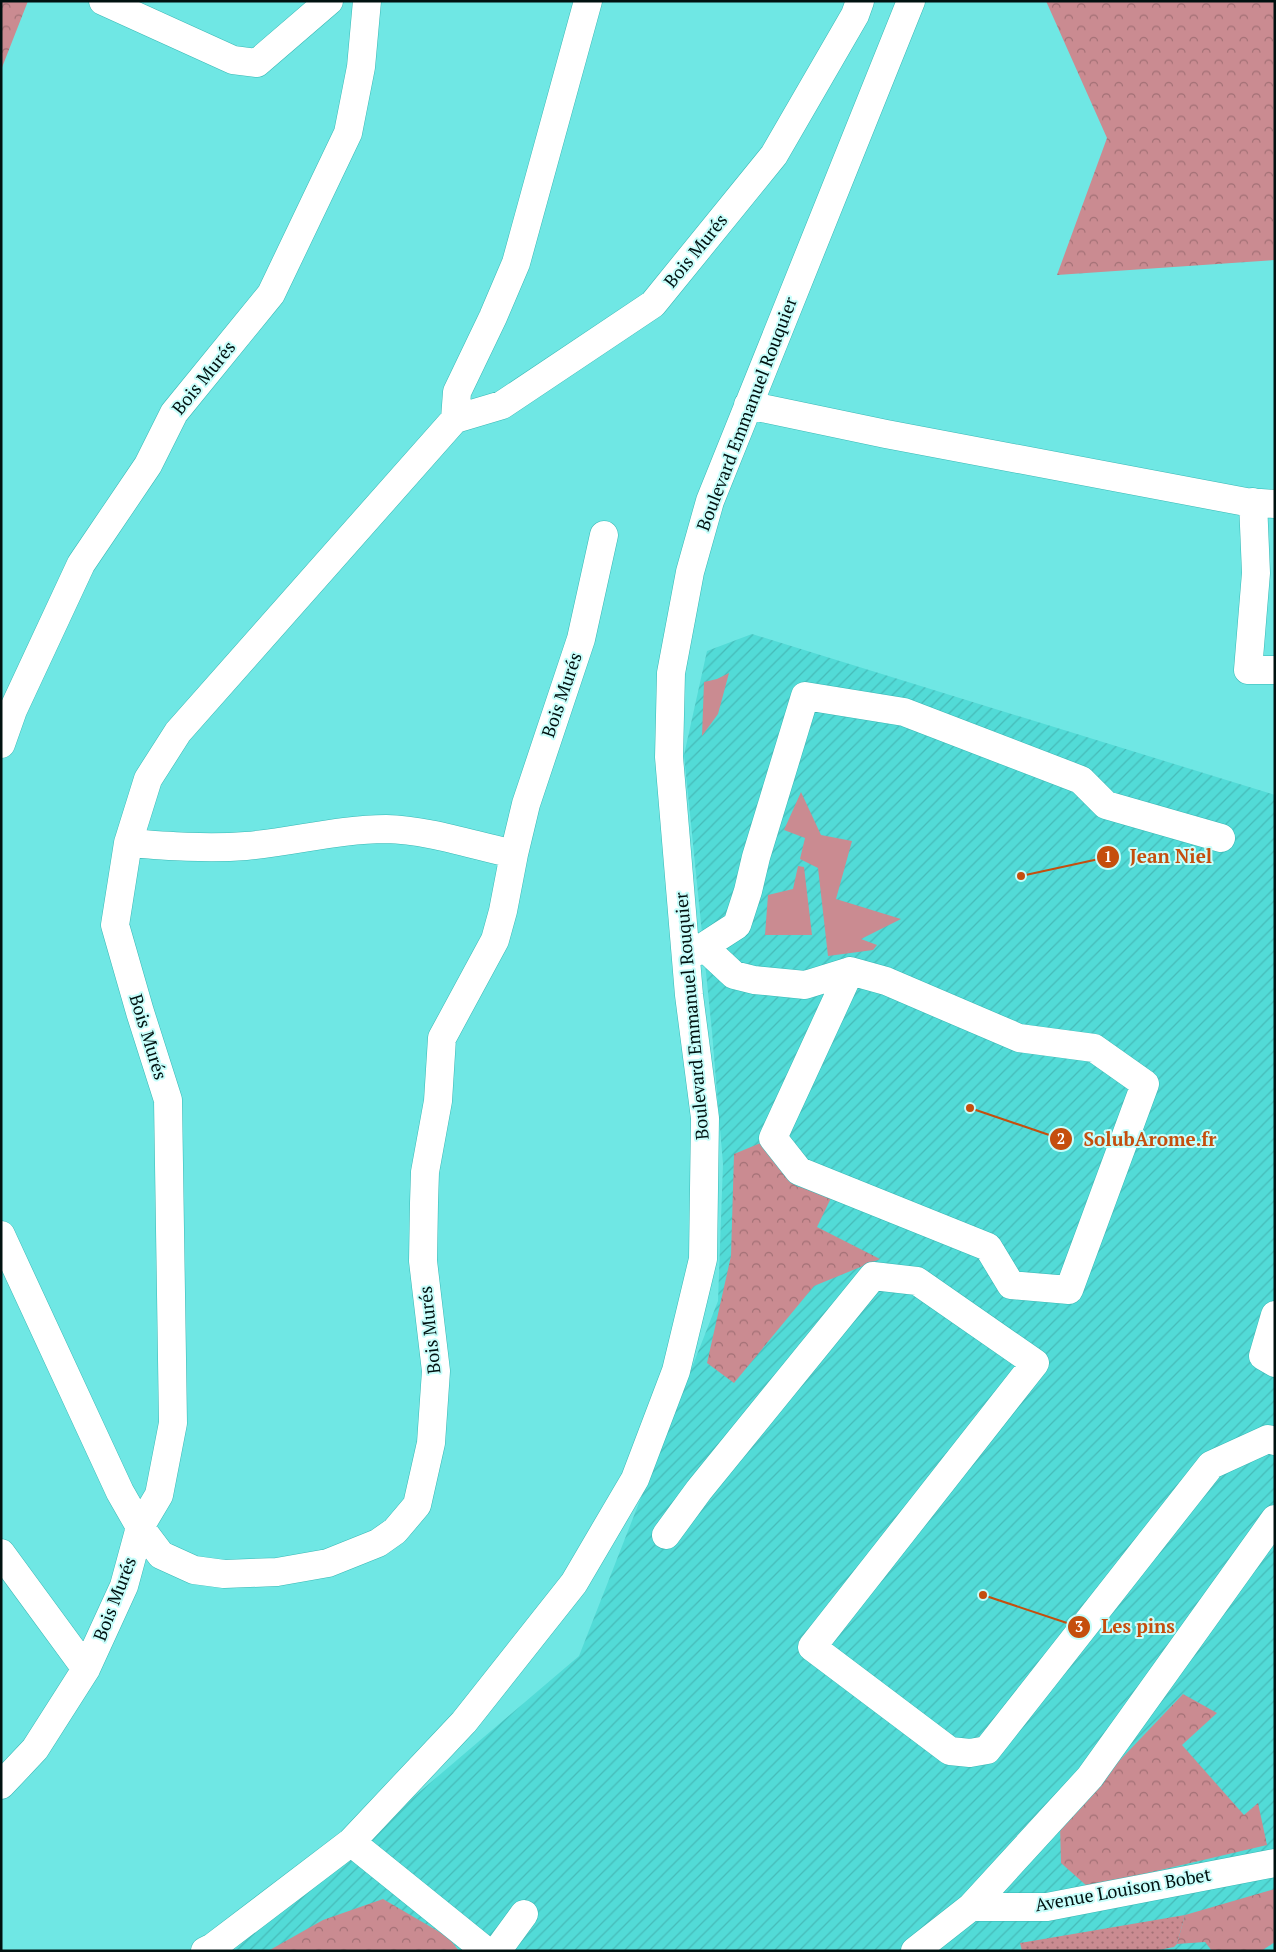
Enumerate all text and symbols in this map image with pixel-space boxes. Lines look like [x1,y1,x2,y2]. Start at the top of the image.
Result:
street label: Bois Murés [658,209,732,292]
street label: Boulevard Emmanuel Rouquier [690,293,802,534]
street label: Bois Murés [166,336,240,419]
street label: Bois Murés [535,649,587,740]
callout: Jean Niel [1095,840,1223,874]
text: Jean Niel [1130,843,1212,868]
text: 1 [1104,846,1112,866]
street label: Boulevard Emmanuel Rouquier [668,891,714,1141]
street label: Bois Murés [125,991,173,1082]
callout: SolubArome.fr [1049,1122,1227,1156]
text: SolubArome.fr [1083,1126,1217,1151]
text: 2 [1057,1128,1065,1148]
street label: Bois Murés [412,1285,446,1375]
street label: Bois Murés [87,1553,141,1644]
callout: Les pins [1066,1610,1185,1644]
text: Les pins [1101,1613,1175,1638]
text: 3 [1075,1616,1083,1636]
street label: Avenue Louison Bobet [1033,1862,1213,1916]

